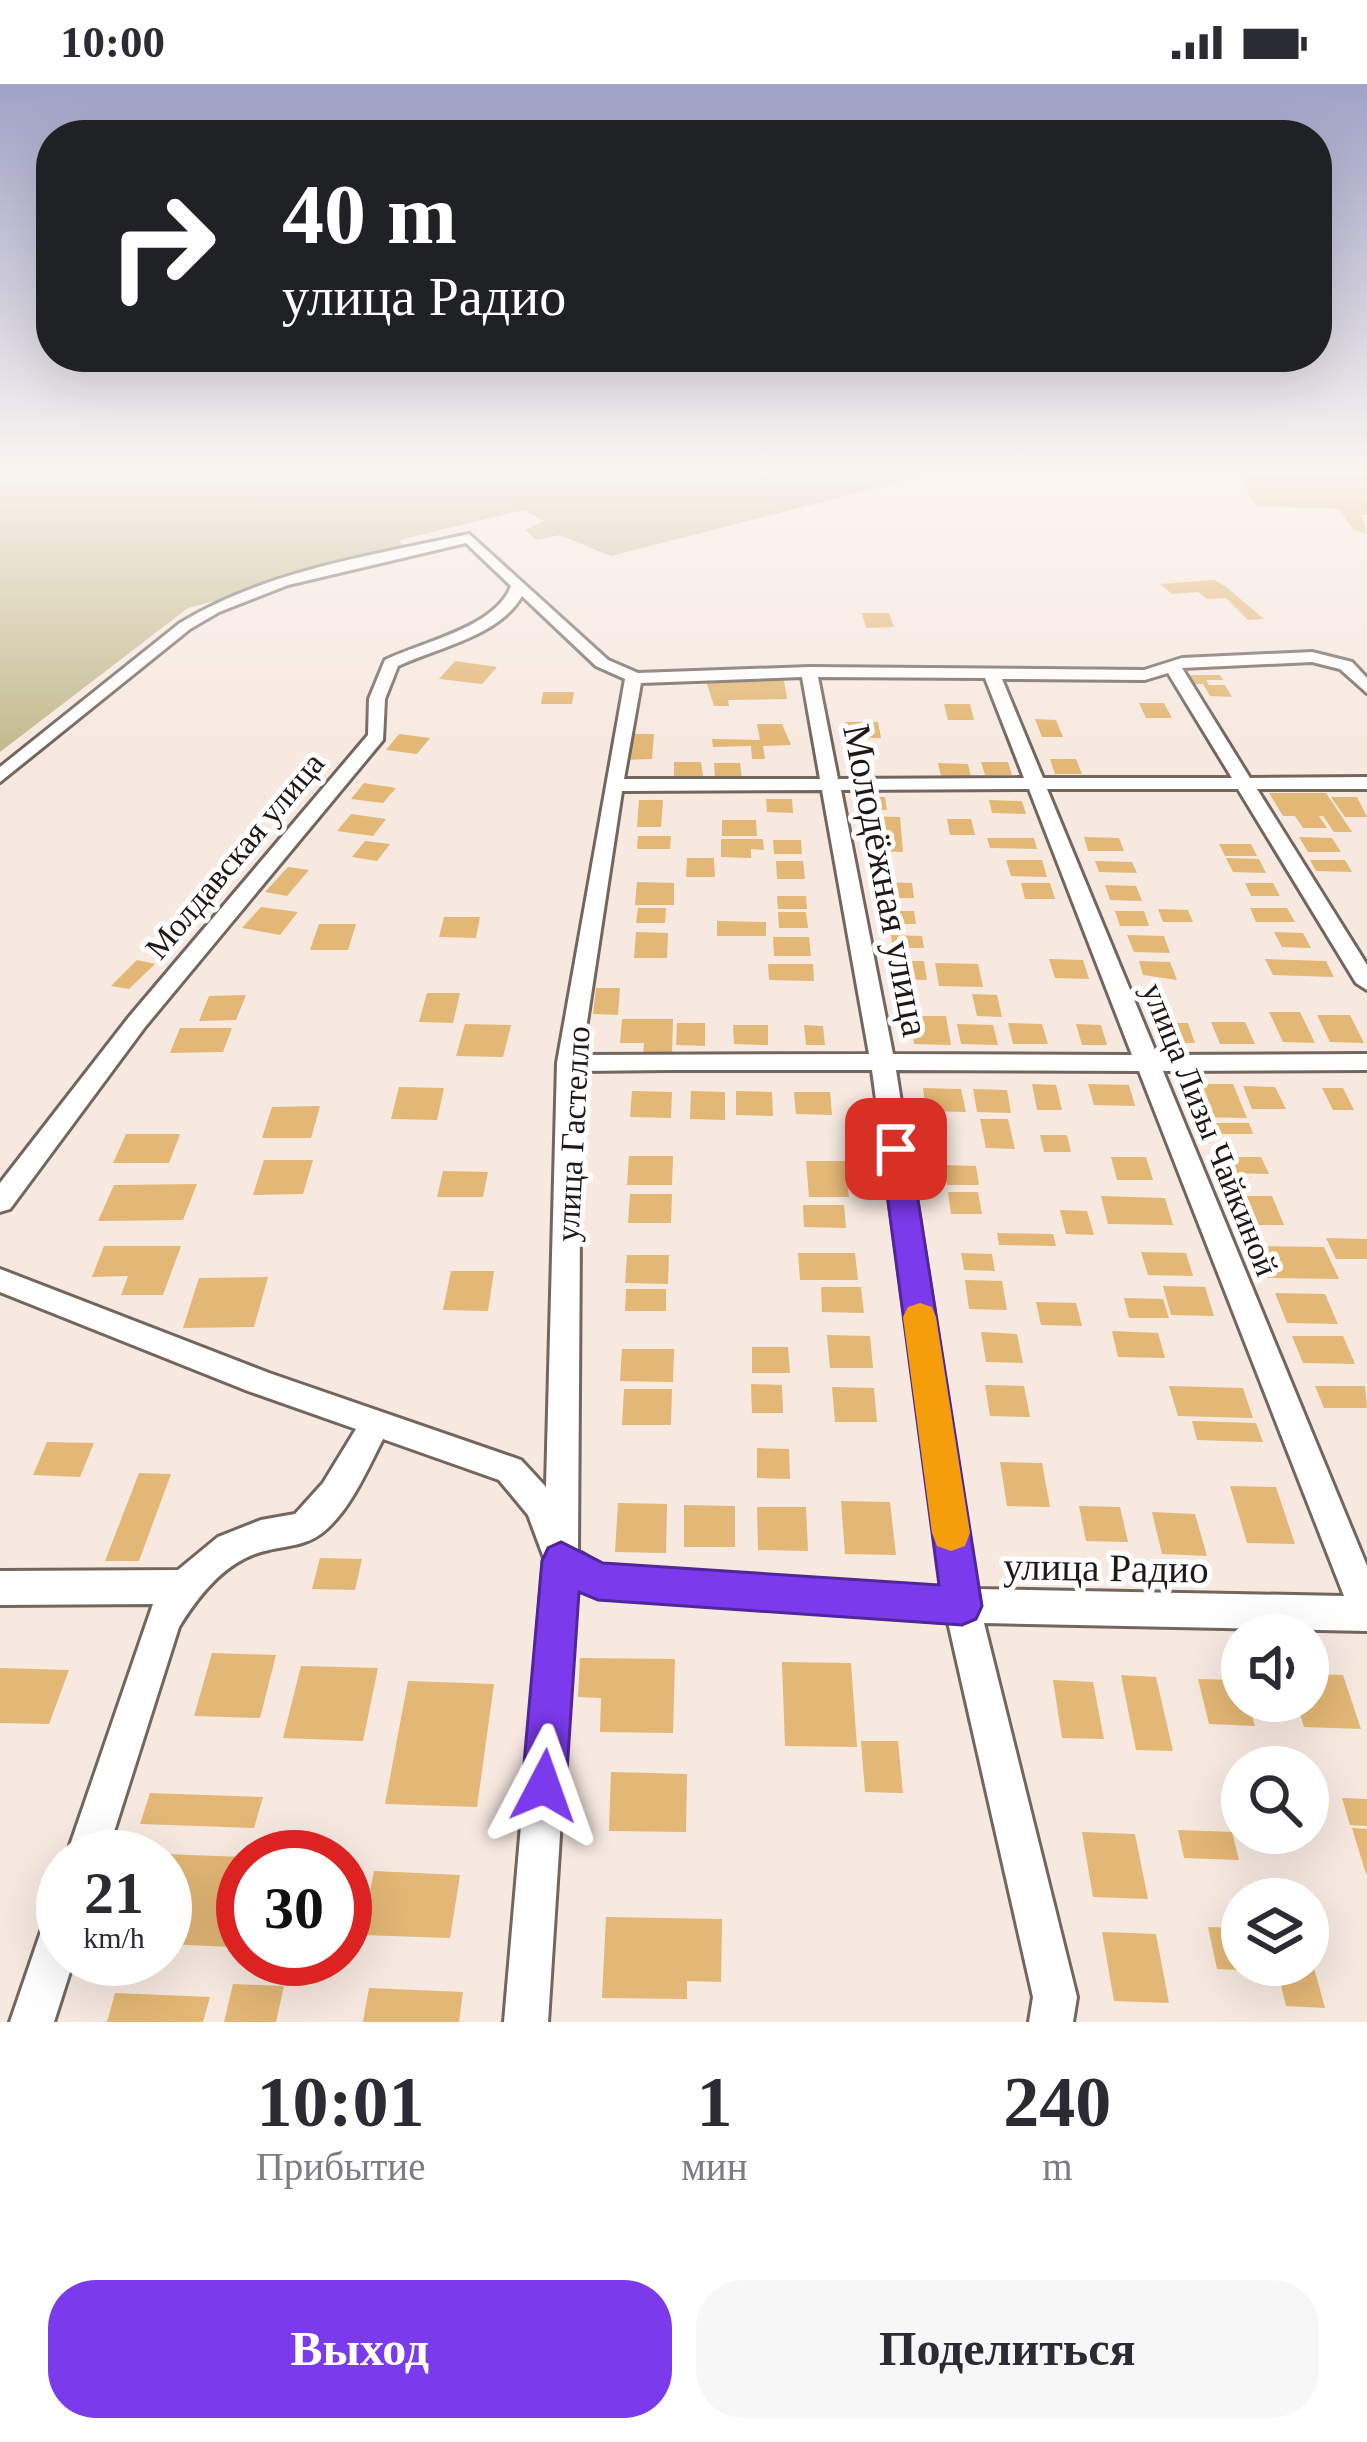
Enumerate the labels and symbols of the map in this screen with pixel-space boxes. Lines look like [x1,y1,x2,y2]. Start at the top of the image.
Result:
street label: Молодёжная улица [834,720,938,1040]
street label: Молдавская улица [138,745,332,966]
street label: улица Лизы Чайкиной [1135,978,1285,1281]
street label: улица Гастелло [549,1025,597,1243]
pin [845,1098,947,1200]
street label: улица Радио [1003,1544,1209,1592]
position arrow [481,1723,607,1849]
speed limit sign: 30 [216,1830,372,1986]

